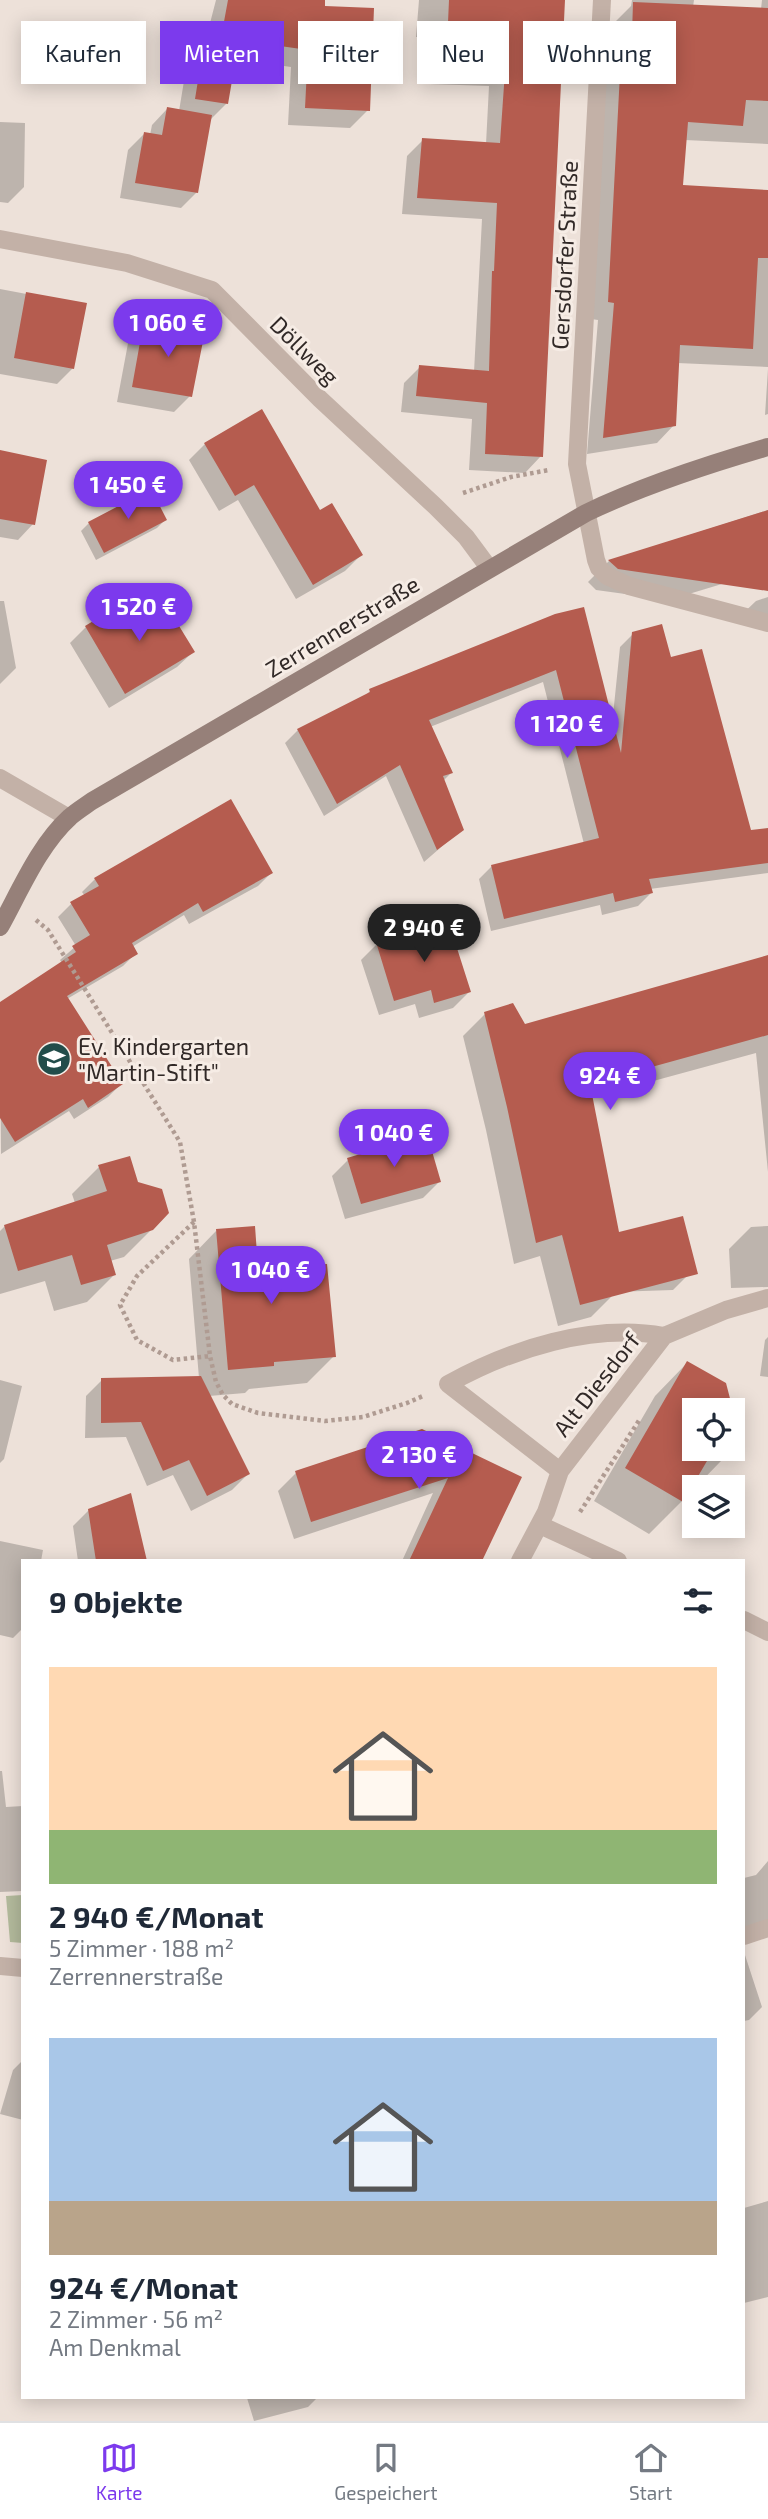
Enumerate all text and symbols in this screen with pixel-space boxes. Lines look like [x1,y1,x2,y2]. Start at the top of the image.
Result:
chip: Kaufen [21,21,146,84]
chip: Mieten [160,21,284,84]
chip: Filter [298,21,403,84]
chip: Neu [417,21,509,84]
chip: Wohnung [523,21,676,84]
street label: Gersdorfer Straße [545,160,583,350]
pin: 1 060 € [103,300,233,359]
text: 1 060 € [129,308,207,336]
street label: Döllweg [265,310,345,390]
pin: 1 450 € [63,462,193,521]
text: 1 450 € [90,470,166,498]
street label: Zerrennerstraße [260,569,424,683]
pin: 1 520 € [74,584,204,643]
text: 1 520 € [101,592,177,620]
pin: 1 120 € [502,700,632,760]
text: 1 120 € [531,709,603,737]
pin: 2 940 € [359,904,489,964]
text: 2 940 € [384,913,464,941]
place label: Ev. Kindergarten "Martin-Stift" [78,1032,249,1086]
school or university icon: Ev. Kindergarten "Martin-Stift" [35,1040,73,1078]
pin: 924 € [561,1052,659,1112]
text: 924 € [579,1061,641,1089]
pin: 1 040 € [329,1110,459,1169]
text: 1 040 € [355,1118,433,1146]
pin: 1 040 € [206,1246,336,1306]
text: 1 040 € [232,1255,310,1283]
street label: Alt Diesdorf [547,1326,646,1442]
map controls [682,1398,745,1538]
button: locate [682,1398,745,1461]
pin: 2 130 € [354,1432,484,1491]
text: 2 130 € [381,1440,457,1468]
button: layers [682,1475,745,1538]
icon: filters [679,1582,717,1620]
text: 9 Objekte [49,1583,183,1619]
icon: home [320,1713,446,1839]
text: 2 940 €/Monat [49,1898,264,1934]
text: 5 Zimmer · 188 m² [49,1934,234,1962]
text: Zerrennerstraße [49,1962,223,1990]
icon: home [320,2084,446,2210]
text: 924 €/Monat [49,2269,238,2305]
text: 2 Zimmer · 56 m² [49,2305,223,2333]
text: Am Denkmal [49,2333,181,2361]
tab: Karte [96,2439,143,2504]
tab: Gespeichert [334,2439,437,2504]
tab: Start [629,2439,672,2504]

